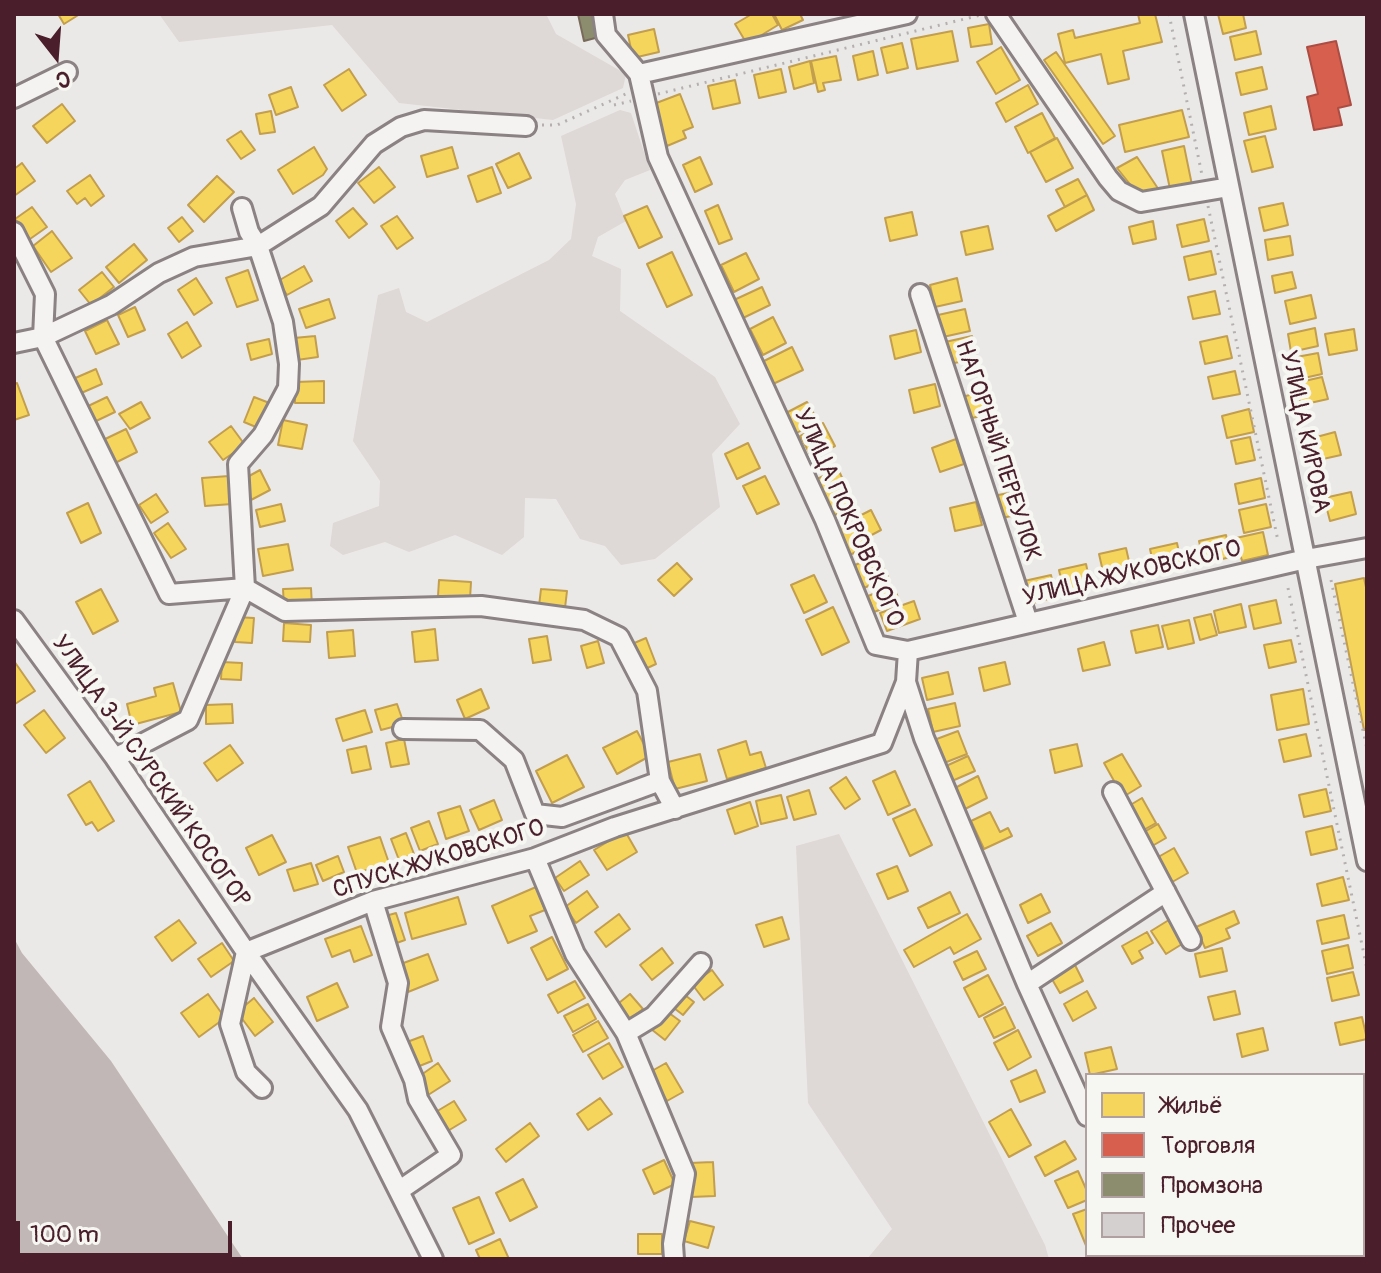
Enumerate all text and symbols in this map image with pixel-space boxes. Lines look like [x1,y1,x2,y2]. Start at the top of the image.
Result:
north arrow [16,16,96,96]
text: С [52,64,74,94]
street label: НАГОРНЫЙ ПЕРЕУЛОК [948,337,1046,565]
street label: УЛИЦА КИРОВА [1273,348,1335,516]
street label: УЛИЦА ПОКРОВСКОГО [787,404,909,632]
street label: УЛИЦА ЖУКОВСКОГО [1020,535,1244,613]
street label: УЛИЦА 3-Й СУРСКИЙ КОСОГОР [45,630,255,914]
street label: СПУСК ЖУКОВСКОГО [330,814,548,906]
legend [1085,1073,1365,1257]
text: Жильё [1161,1091,1223,1120]
text: Торговля [1161,1131,1255,1160]
text: Промзона [1161,1171,1263,1200]
scale bar [20,1205,236,1255]
text: Прочее [1161,1211,1235,1240]
text: 100 m [30,1220,99,1249]

